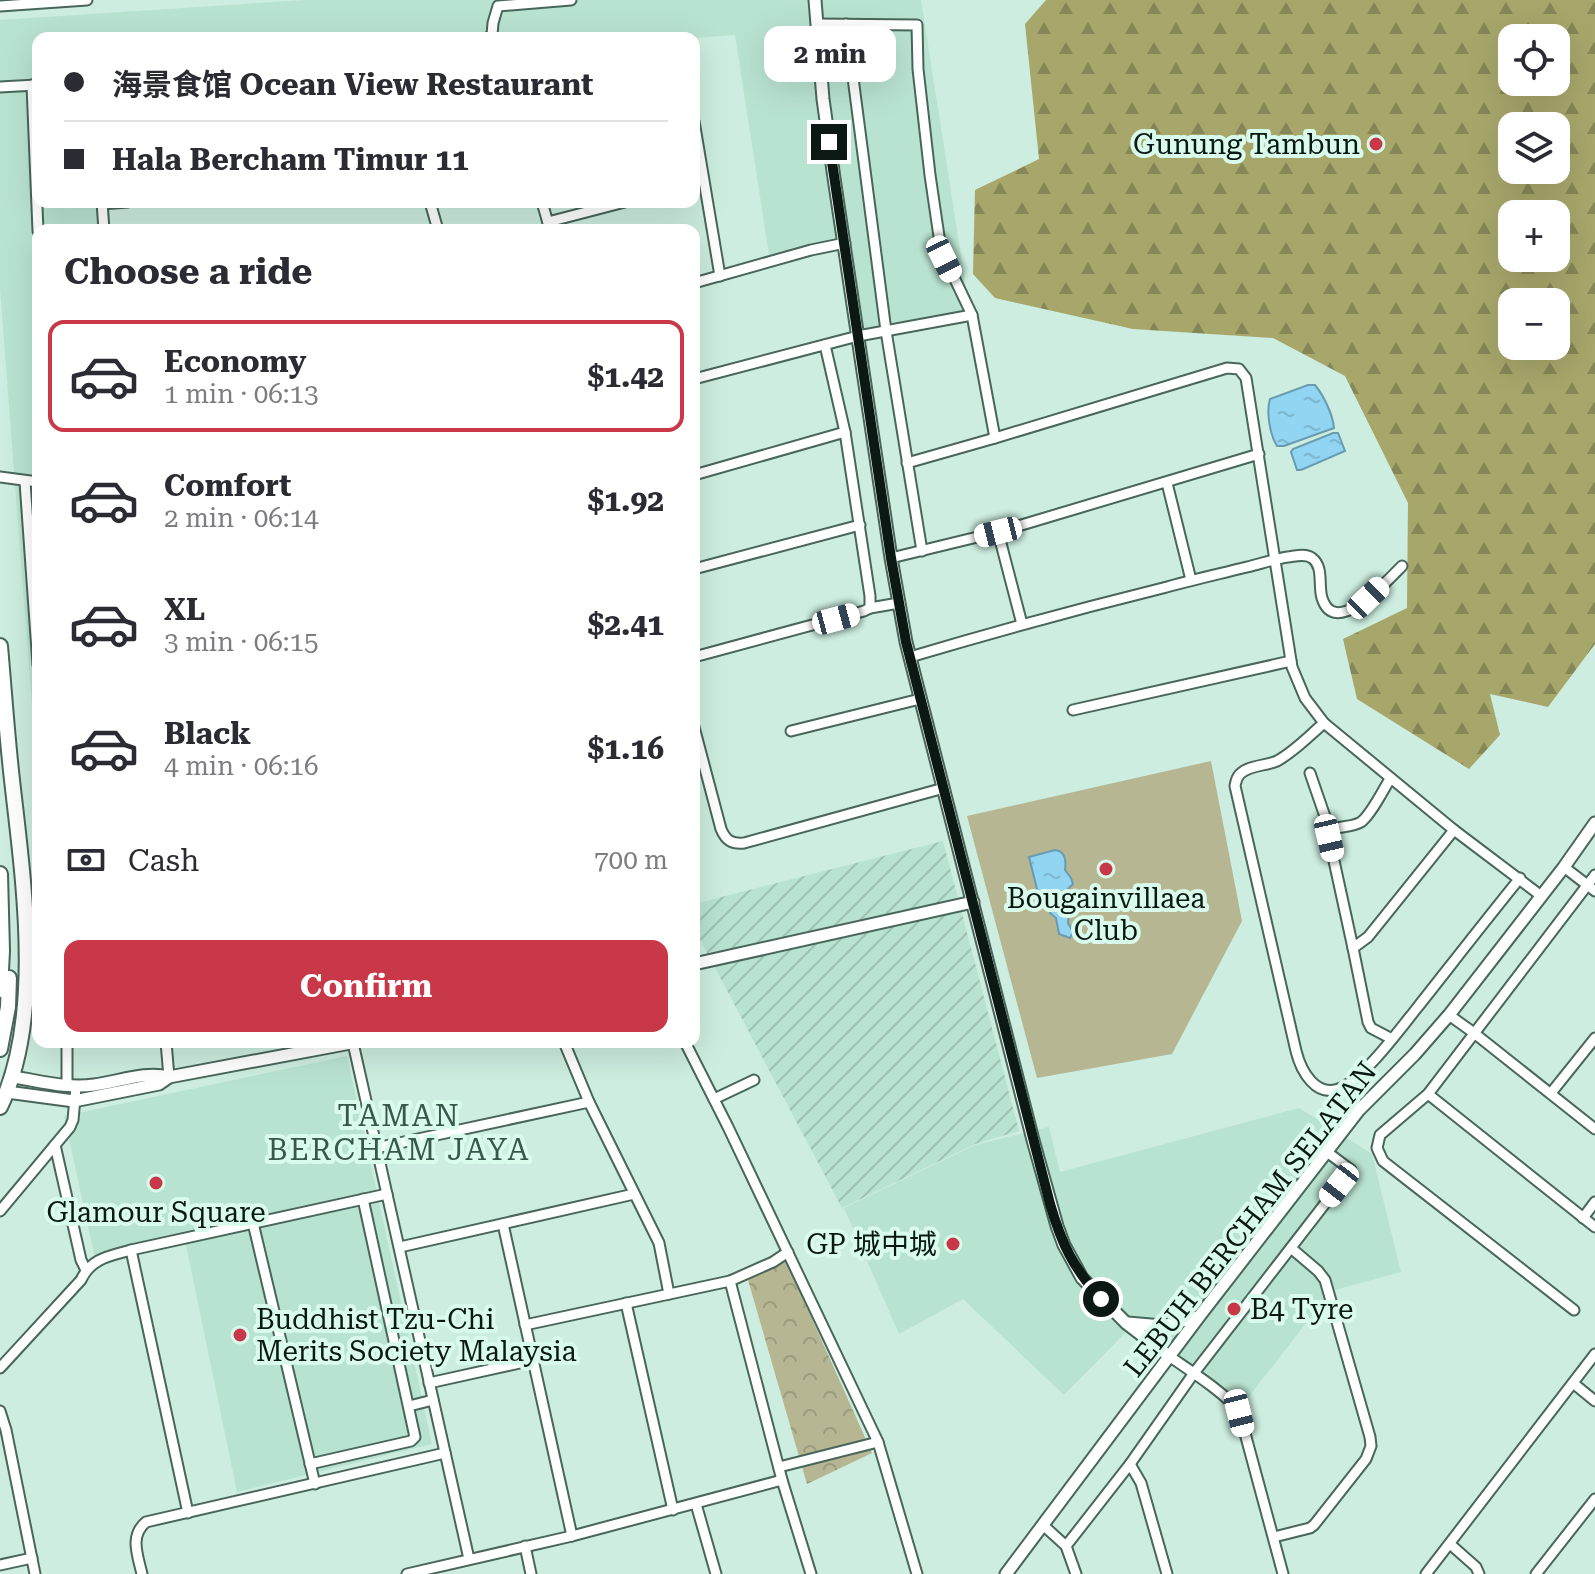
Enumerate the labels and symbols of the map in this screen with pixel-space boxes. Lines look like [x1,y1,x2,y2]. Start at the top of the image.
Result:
callout: 2 min [763,26,895,82]
route end [811,124,847,160]
place label: Gunung Tambun [1133,128,1360,161]
marker: Gunung Tambun [1367,135,1385,153]
car [923,232,965,286]
car [972,515,1024,549]
car [1342,573,1394,623]
car [810,601,862,637]
car [1312,812,1346,864]
marker: Bougainvillaea Club [1097,860,1115,878]
place label: Bougainvillaea Club [1007,882,1205,947]
street label: LEBUH BERCHAM SELATAN [1117,1055,1384,1383]
district label: TAMAN BERCHAM JAYA [268,1098,530,1167]
car [1315,1159,1363,1211]
marker: Glamour Square [147,1174,165,1192]
place label: Glamour Square [46,1196,266,1229]
place label: GP 城中城 [806,1228,937,1261]
marker: GP 城中城 [944,1235,962,1253]
route start [1083,1281,1119,1317]
place label: B4 Tyre [1250,1293,1353,1326]
marker: B4 Tyre [1225,1300,1243,1318]
place label: Buddhist Tzu-Chi Merits Society Malaysia [256,1303,577,1368]
marker: Buddhist Tzu-Chi Merits Society Malaysia [231,1326,249,1344]
car [1222,1387,1256,1439]

